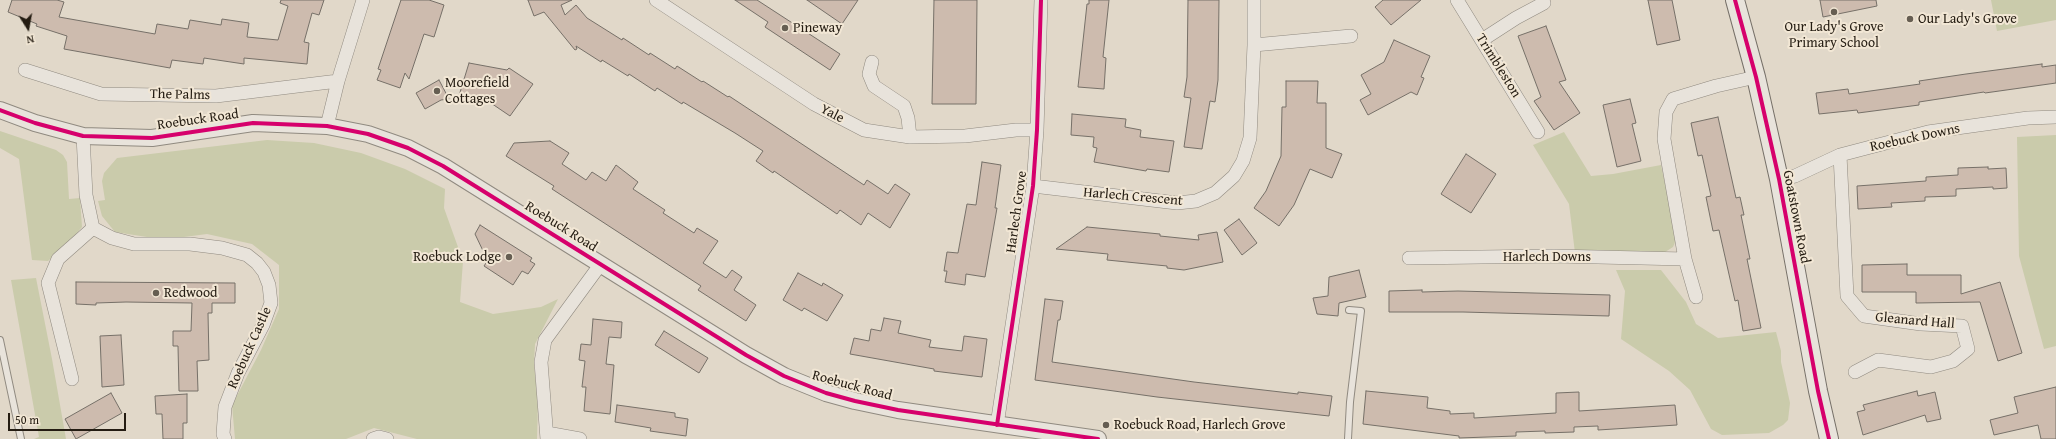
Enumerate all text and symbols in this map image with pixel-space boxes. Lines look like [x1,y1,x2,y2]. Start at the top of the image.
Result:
marker: Our Lady's Grove Primary School [1829,7,1839,17]
north arrow [8,8,48,48]
place label: Our Lady's Grove [1918,11,2017,27]
marker: Our Lady's Grove [1905,14,1915,24]
place label: Our Lady's Grove Primary School [1785,19,1883,52]
place label: Pineway [793,20,842,36]
marker: Pineway [780,23,790,33]
text: N [25,31,35,48]
street label: Trimbleston [1472,31,1524,101]
place label: Moorefield Cottages [445,75,509,108]
street label: The Palms [150,86,210,104]
marker: Moorefield Cottages [432,86,442,96]
street label: Yale [817,101,847,127]
street label: Roebuck Road [156,106,240,134]
street label: Roebuck Downs [1868,120,1962,156]
street label: Goatstown Road [1779,169,1813,265]
street label: Harlech Grove [1003,170,1031,254]
street label: Harlech Crescent [1082,184,1184,210]
street label: Roebuck Road [522,198,600,256]
place label: Roebuck Lodge [413,249,501,265]
street label: Harlech Downs [1503,249,1591,265]
marker: Roebuck Lodge [504,252,514,262]
place label: Redwood [164,285,218,301]
marker: Redwood [151,288,161,298]
street label: Roebuck Castle [224,304,276,392]
street label: Gleanard Hall [1875,309,1955,333]
street label: Roebuck Road [810,367,894,405]
scale bar [10,405,128,431]
text: 50 m [15,411,39,428]
place label: Roebuck Road, Harlech Grove [1114,417,1286,433]
marker: Roebuck Road, Harlech Grove [1101,420,1111,430]

